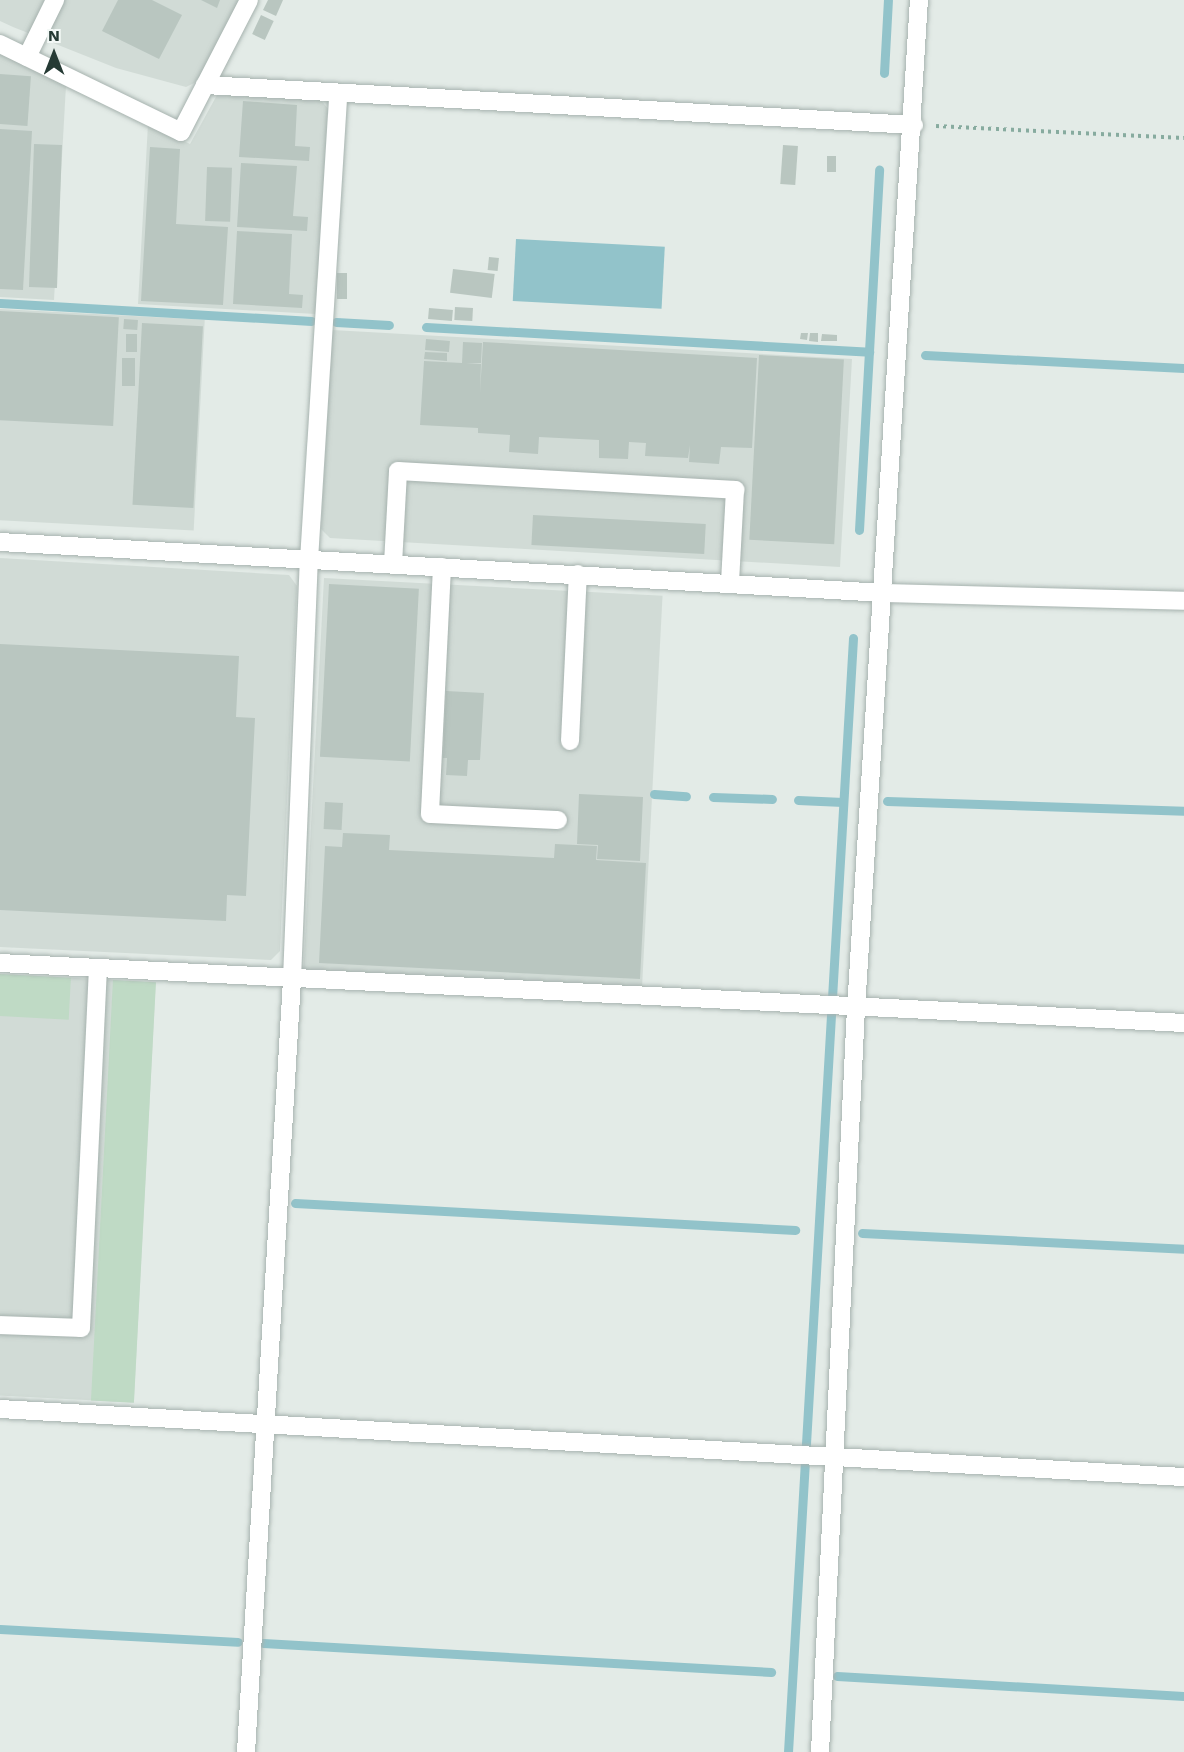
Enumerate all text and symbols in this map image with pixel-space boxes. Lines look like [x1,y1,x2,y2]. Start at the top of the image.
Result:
north arrow [24,24,84,84]
text: N [48,26,60,45]

